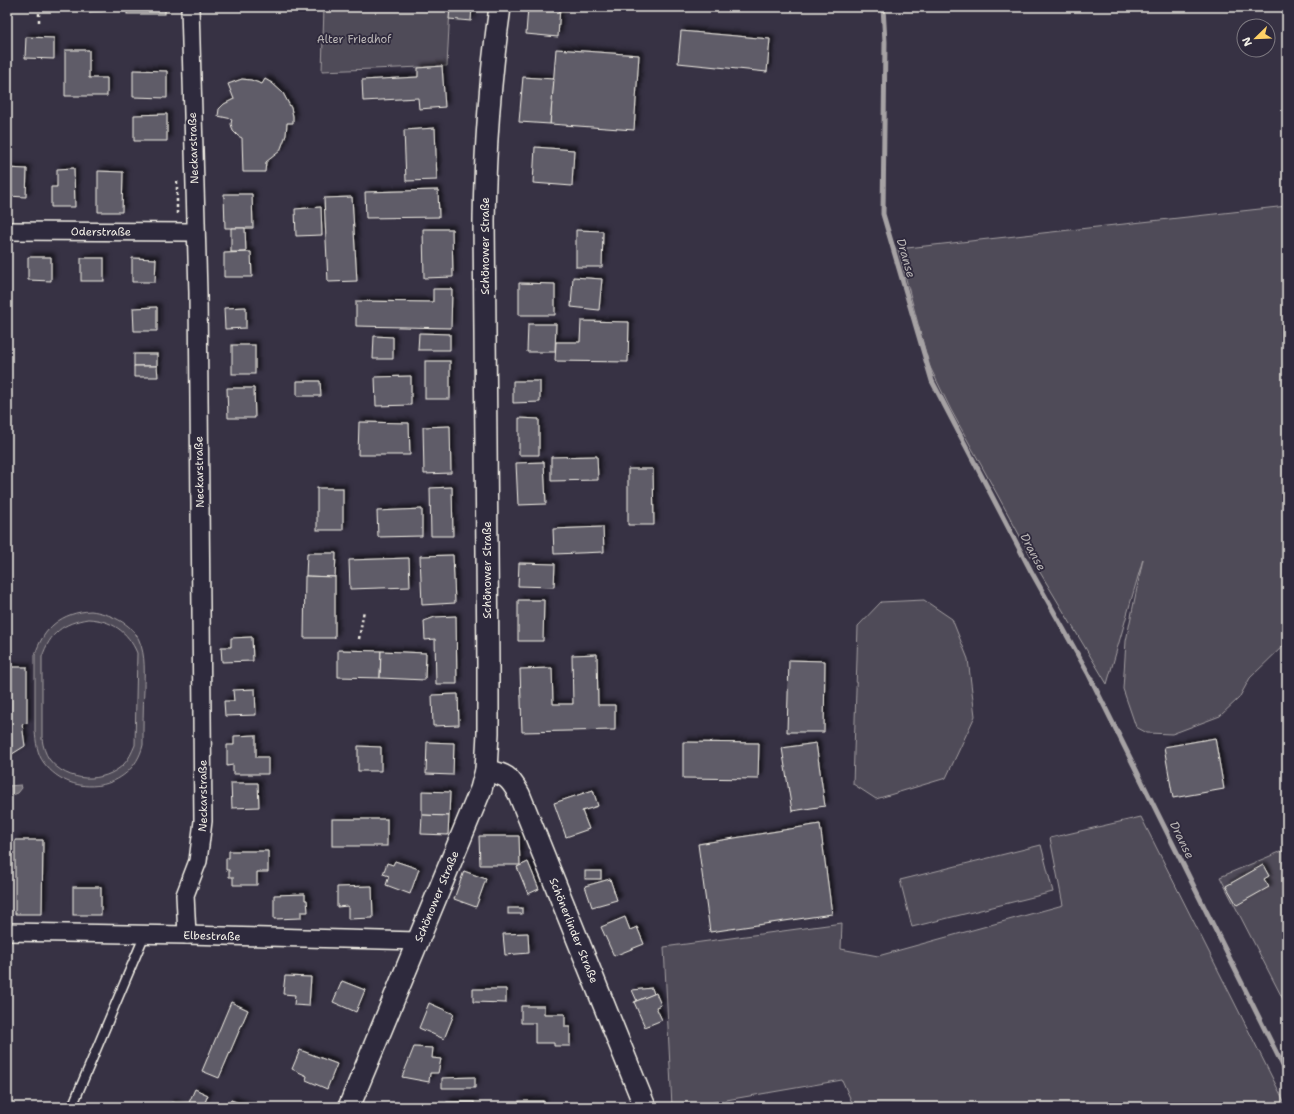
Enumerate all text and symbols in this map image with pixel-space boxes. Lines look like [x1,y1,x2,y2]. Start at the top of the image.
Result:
north arrow [1236,18,1276,58]
park label: Alter Friedhof [317,32,392,47]
text: N [1239,35,1256,49]
street label: Neckarstraße [185,112,202,184]
street label: Schönower Straße [478,197,493,295]
street label: Oderstraße [71,224,131,240]
water label: Dranse [893,236,919,280]
street label: Neckarstraße [191,436,208,508]
street label: Schönower Straße [480,521,495,619]
water label: Dranse [1016,530,1050,574]
street label: Neckarstraße [195,760,211,833]
water label: Dranse [1166,818,1198,862]
street label: Schönower Straße [411,849,463,945]
street label: Schönerlinder Straße [546,876,601,986]
street label: Elbestraße [183,928,241,944]

